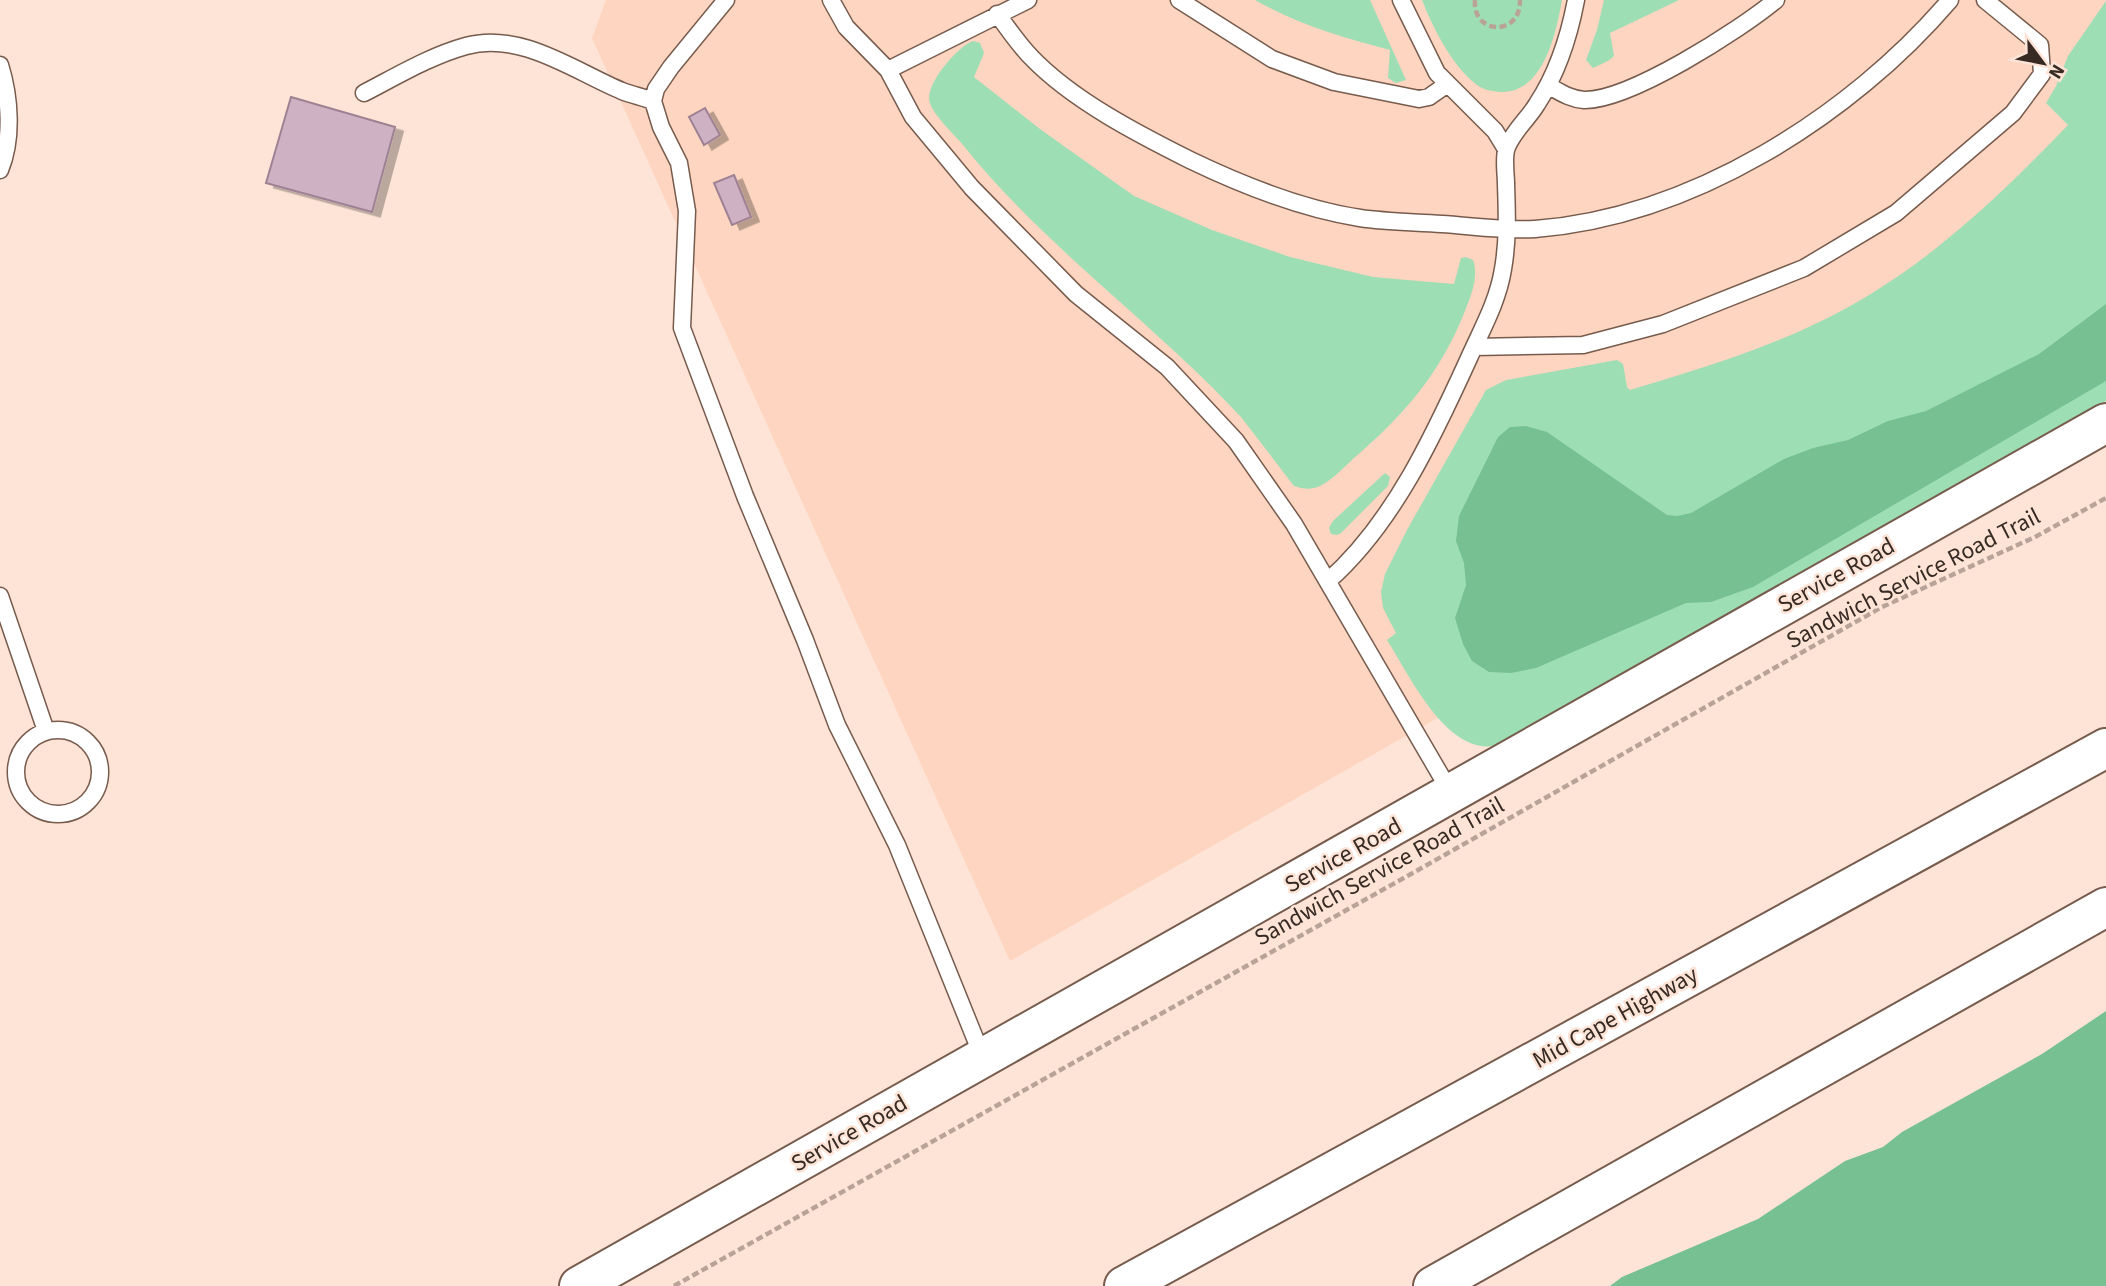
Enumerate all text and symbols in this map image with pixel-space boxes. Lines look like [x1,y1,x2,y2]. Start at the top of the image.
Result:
north arrow [2008,28,2078,98]
text: N [2041,59,2071,84]
street label: Sandwich Service Road Trail [1780,499,2046,658]
street label: Service Road [1771,529,1901,622]
street label: Sandwich Service Road Trail [1248,788,1511,955]
street label: Service Road [1278,809,1408,902]
street label: Mid Cape Highway [1526,957,1704,1077]
street label: Service Road [784,1086,914,1181]

